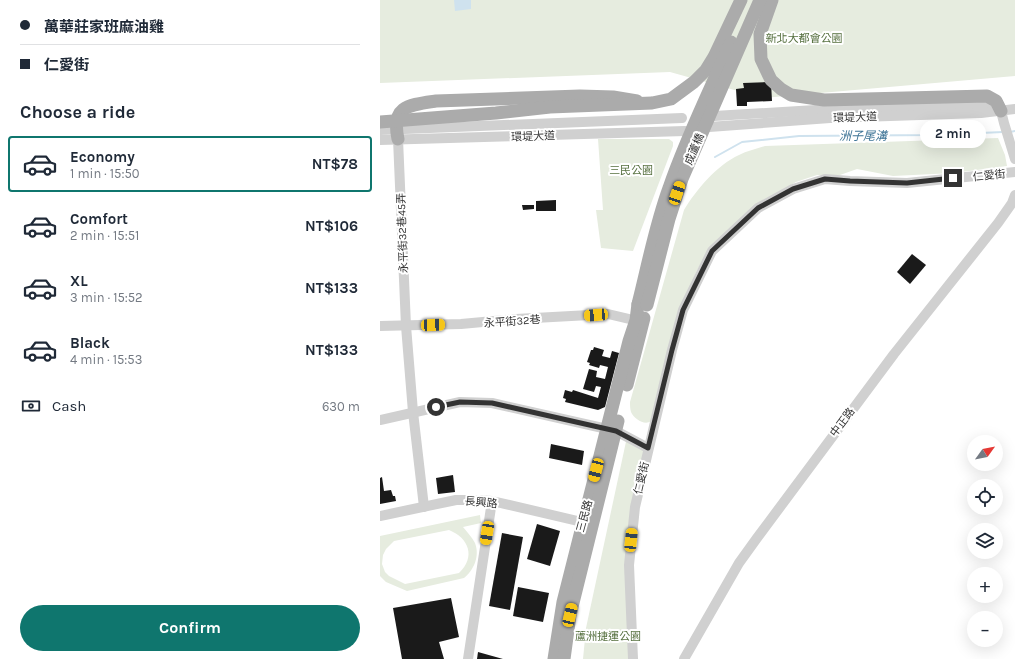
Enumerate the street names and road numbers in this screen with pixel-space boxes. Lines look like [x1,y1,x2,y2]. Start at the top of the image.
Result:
street label: 環堤大道 [833,110,877,125]
street label: 環堤大道 [511,129,555,144]
street label: 成蘆橋 [682,131,707,167]
street label: 仁愛街 [972,167,1006,184]
street label: 永平街32巷45弄 [395,193,410,273]
street label: 永平街32巷 [483,313,541,330]
street label: 中正路 [827,405,858,439]
street label: 仁愛街 [631,461,652,496]
street label: 長興路 [464,495,498,510]
street label: 三民路 [574,499,595,534]

